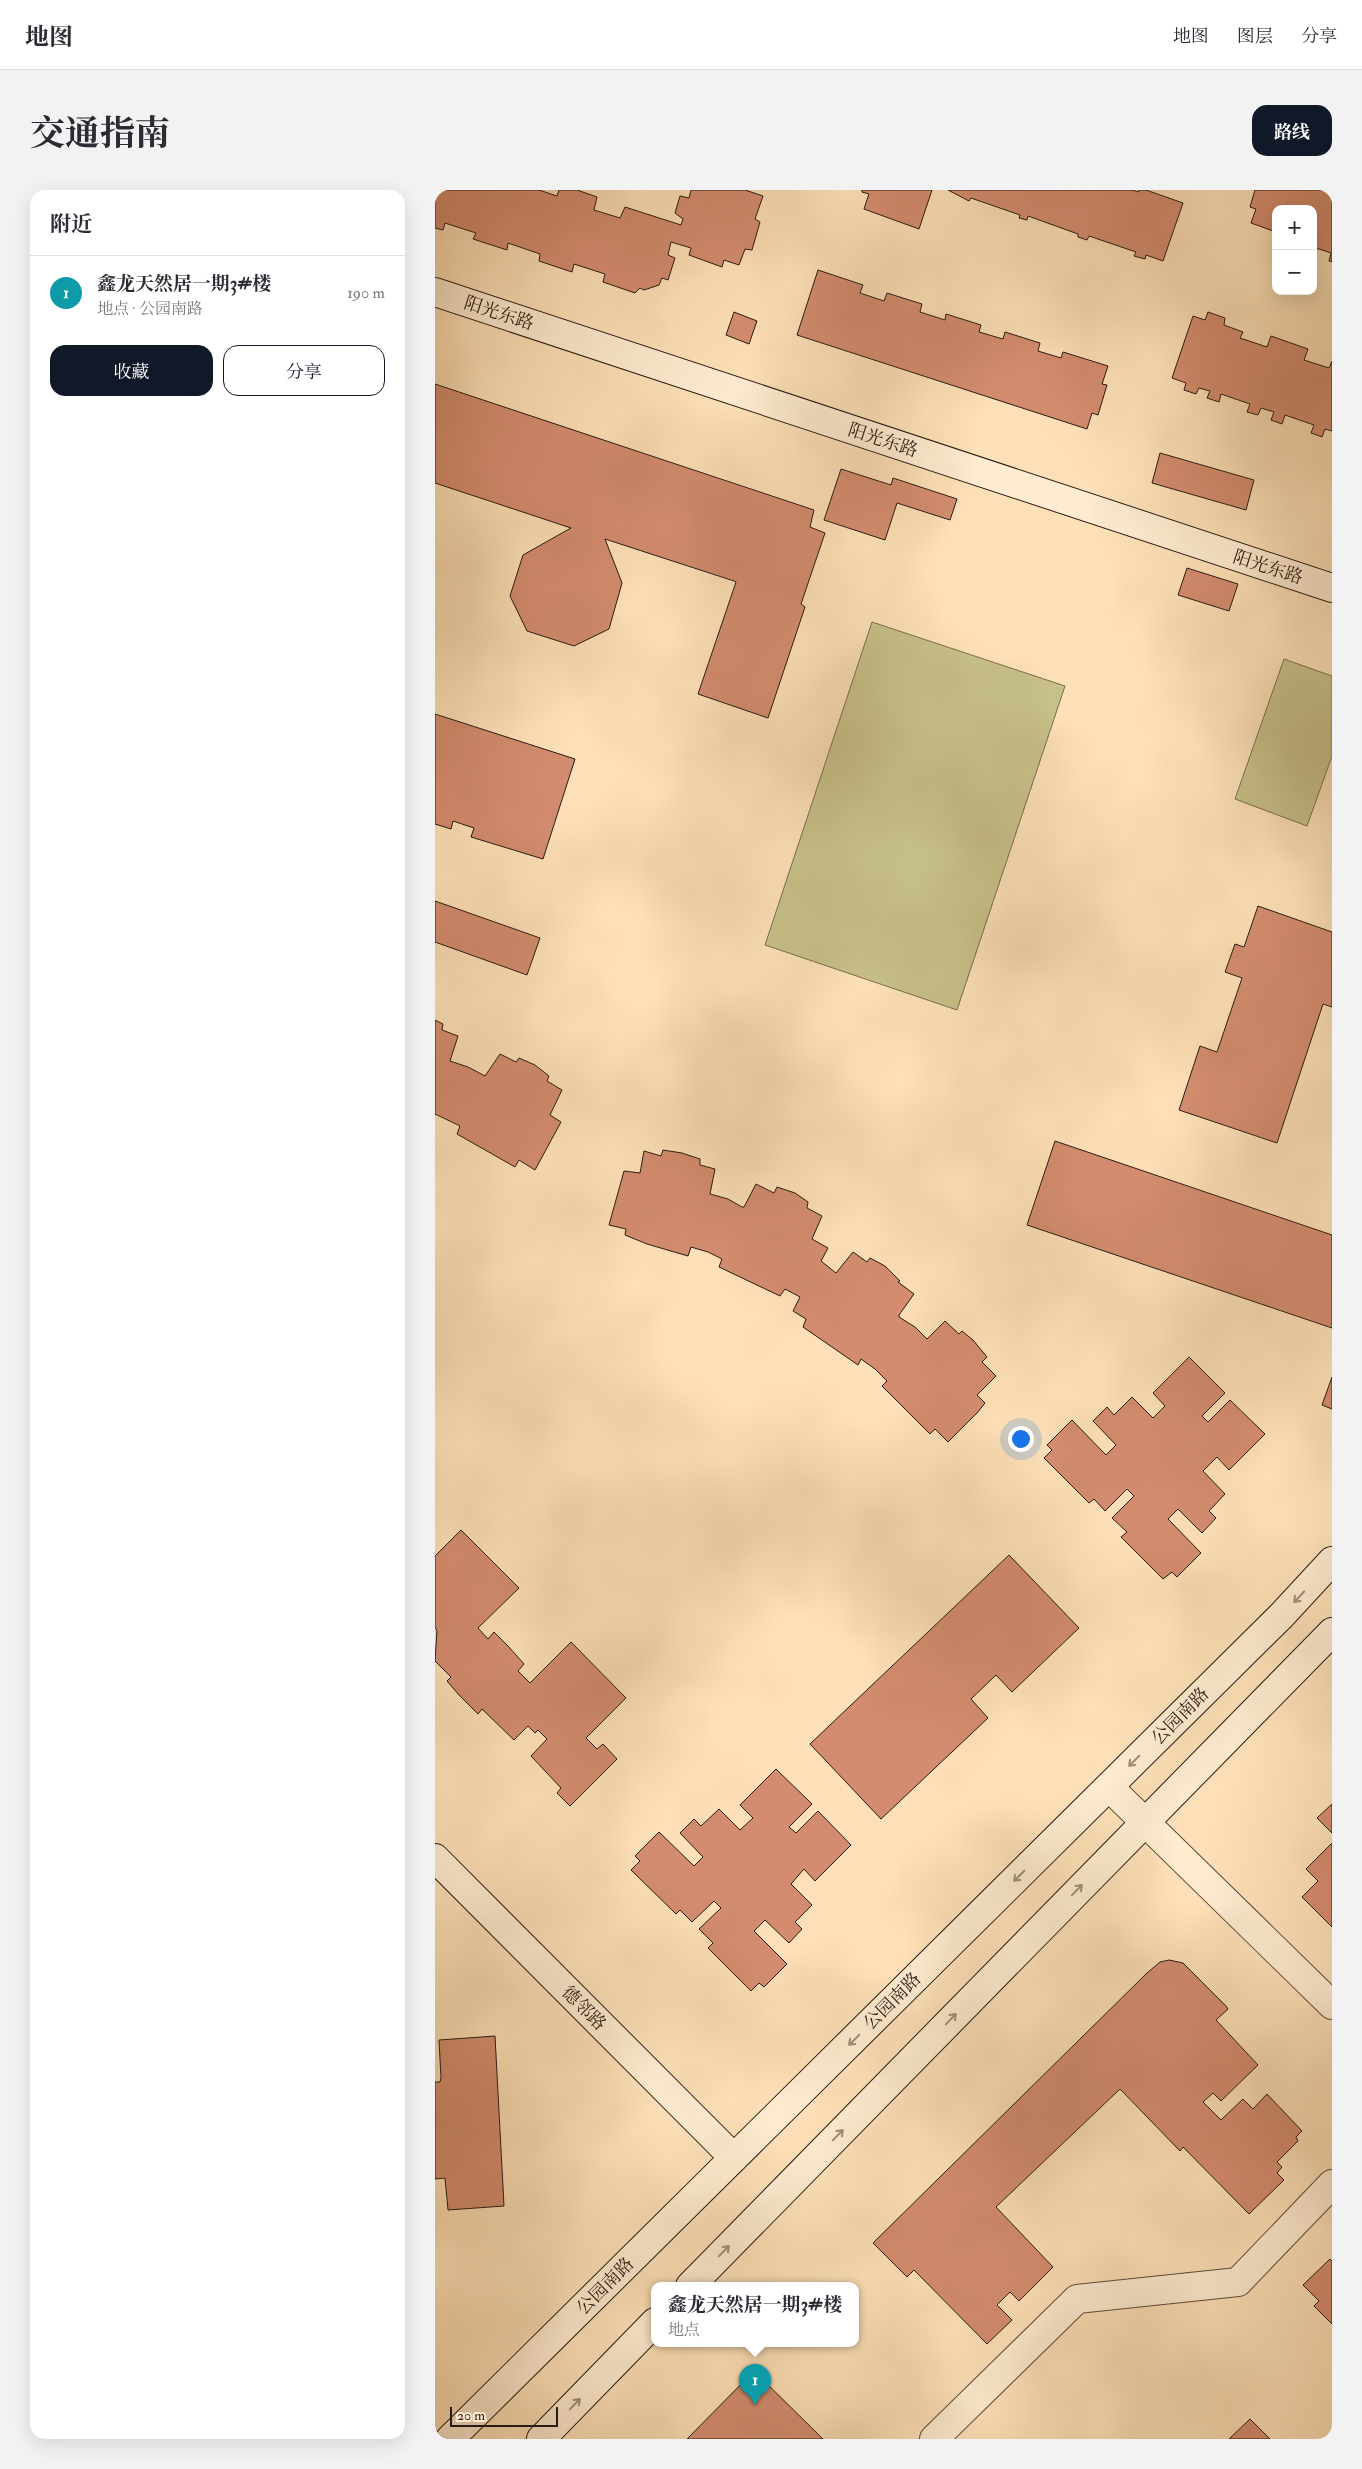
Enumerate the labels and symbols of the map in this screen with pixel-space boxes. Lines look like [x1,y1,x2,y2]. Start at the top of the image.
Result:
street label: 阳光东路 [461,291,537,336]
street label: 阳光东路 [845,418,921,463]
street label: 阳光东路 [1230,545,1306,590]
your location [1008,1426,1034,1452]
one-way arrow [1293,1591,1305,1603]
street label: 公园南路 [1147,1683,1214,1750]
one-way arrow [1128,1755,1140,1768]
one-way arrow [1013,1870,1025,1882]
one-way arrow [1071,1884,1083,1896]
street label: 公园南路 [859,1968,926,2035]
street label: 德邻路 [556,1981,611,2036]
one-way arrow [945,2013,958,2025]
one-way arrow [848,2033,860,2046]
one-way arrow [832,2129,844,2141]
one-way arrow [718,2245,730,2258]
street label: 公园南路 [572,2253,639,2320]
pin: 1 [739,2364,771,2405]
one-way arrow [569,2398,581,2410]
scale bar [450,2404,557,2427]

